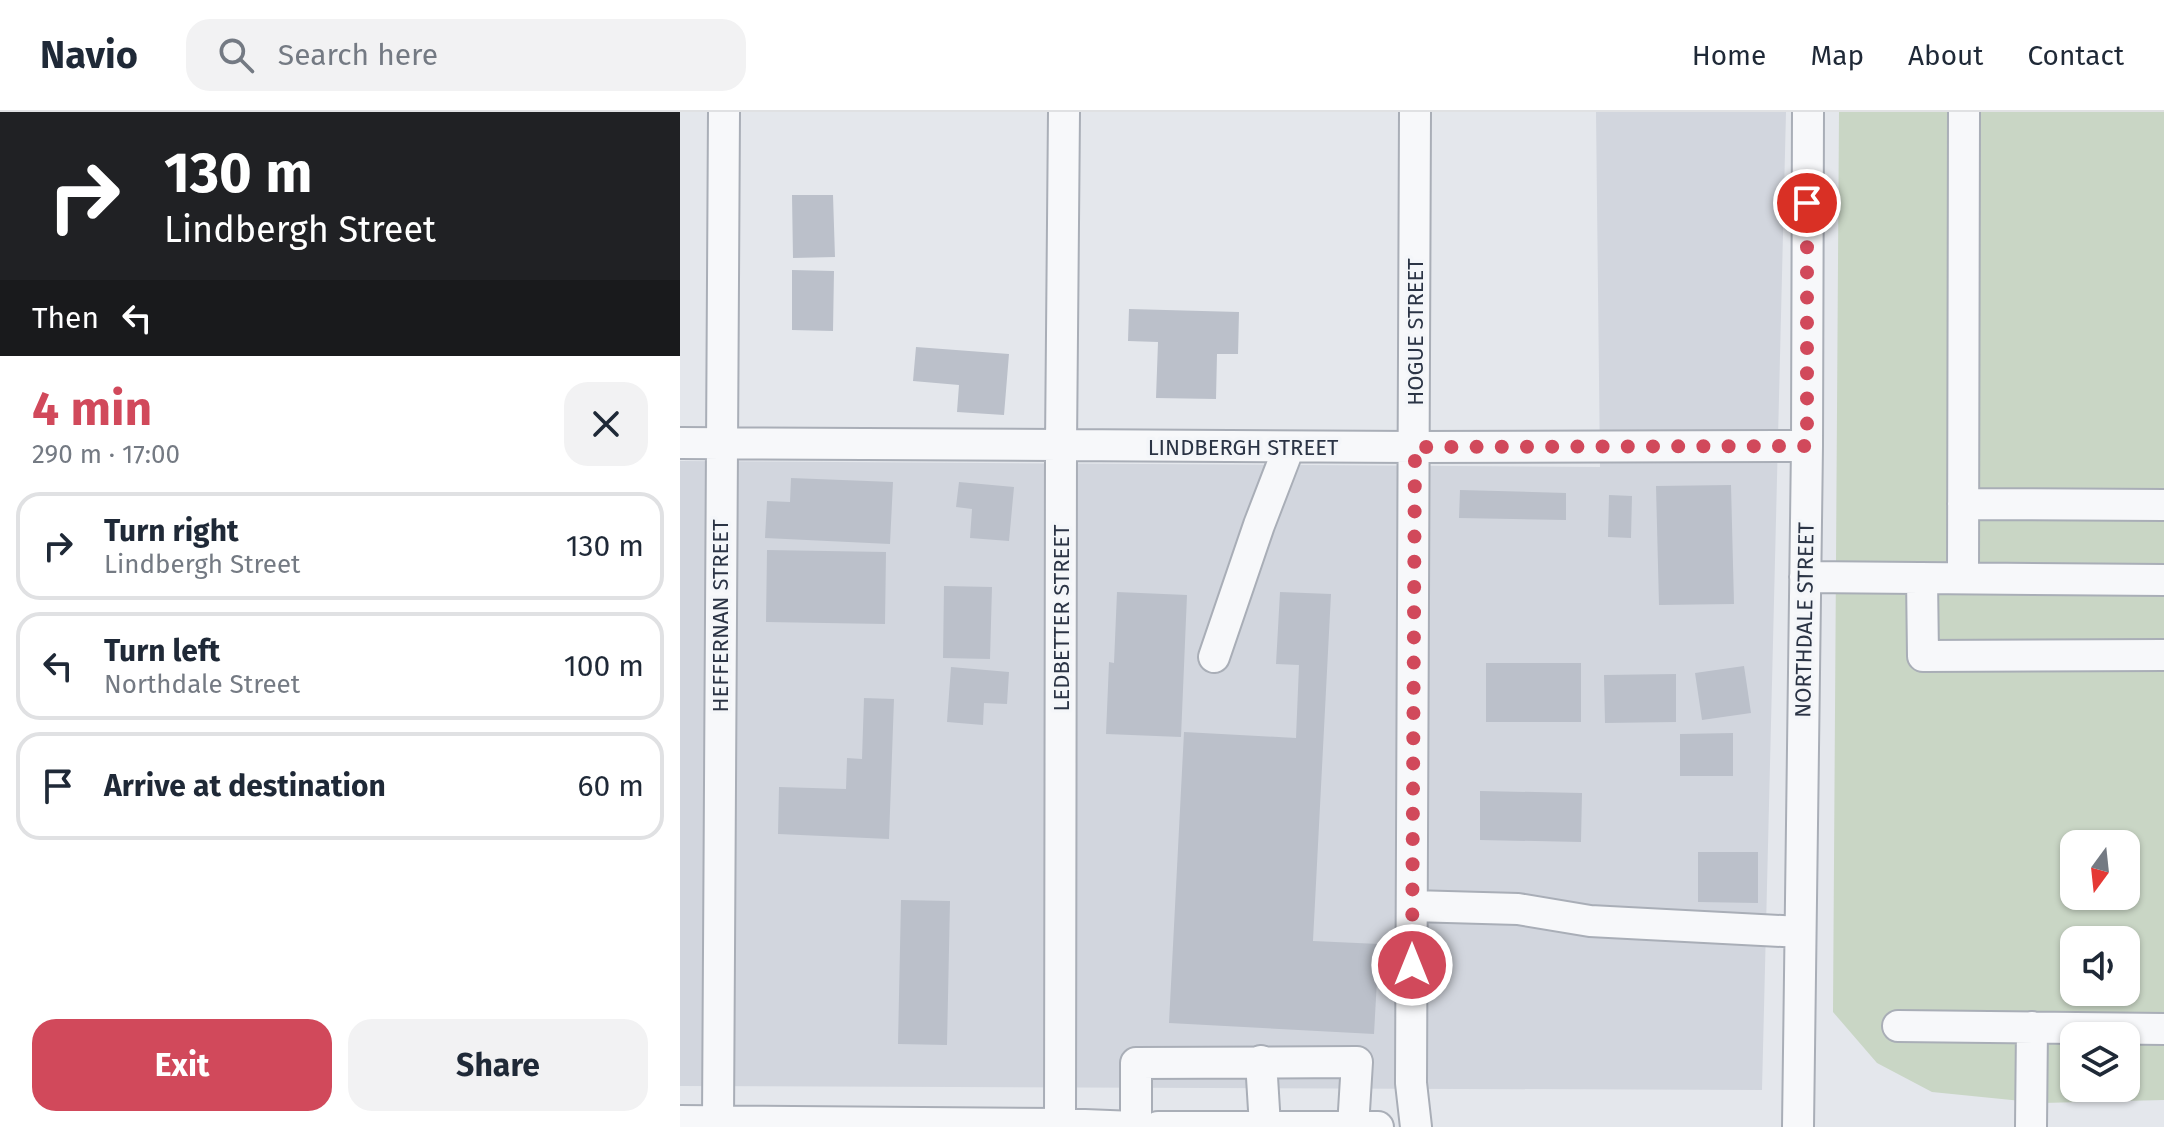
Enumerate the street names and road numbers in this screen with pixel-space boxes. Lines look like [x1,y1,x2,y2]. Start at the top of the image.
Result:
street label: HOGUE STREET [1402,258,1429,406]
street label: LINDBERGH STREET [1148,434,1339,461]
street label: HEFFERNAN STREET [707,519,734,713]
street label: NORTHDALE STREET [1789,521,1820,718]
street label: LEDBETTER STREET [1048,524,1075,711]

